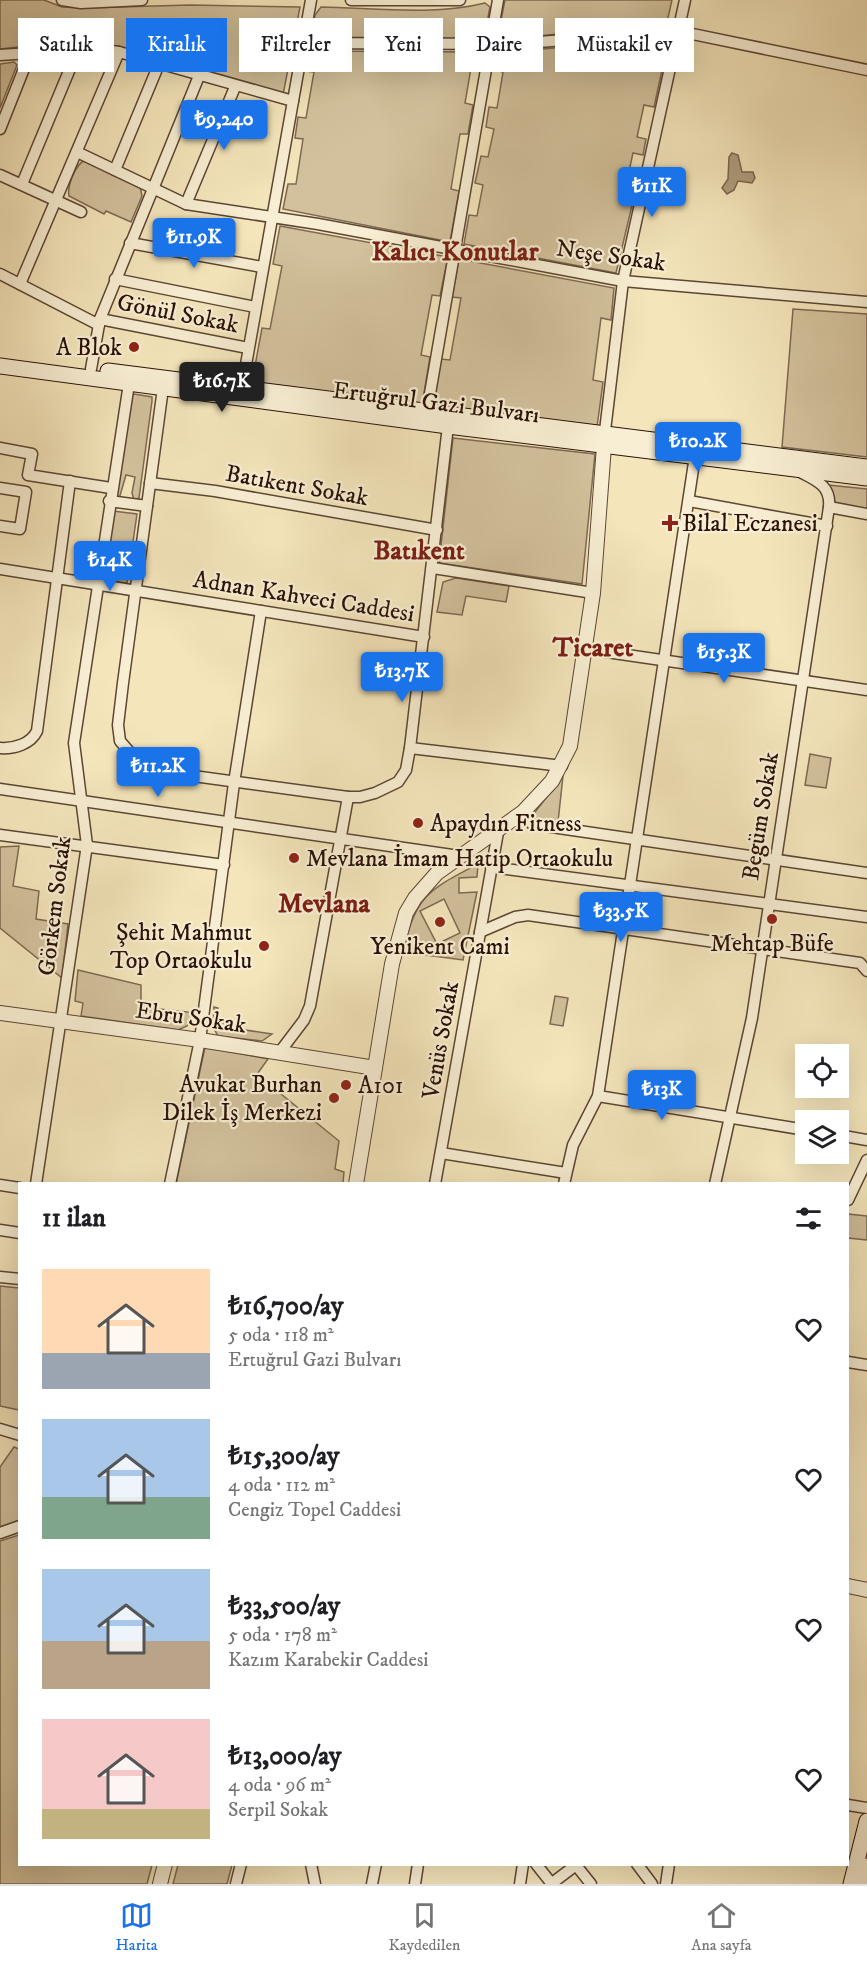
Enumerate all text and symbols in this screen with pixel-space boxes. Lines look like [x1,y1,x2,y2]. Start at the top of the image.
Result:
chip: Satılık [18,18,114,72]
chip: Kiralık [126,18,227,72]
chip: Filtreler [239,18,352,72]
chip: Yeni [364,18,443,72]
chip: Daire [455,18,543,72]
chip: Müstakil ev [555,18,694,72]
pin: ₺9,240 [175,100,273,151]
text: ₺9,240 [195,107,253,132]
pin: ₺11K [616,167,688,218]
text: ₺11K [632,174,672,199]
pin: ₺11.9K [145,218,243,269]
text: ₺11.9K [167,225,221,250]
street label: Neşe Sokak [554,233,668,279]
district label: Kalıcı Konutlar [372,235,539,269]
street label: Gönül Sokak [115,288,241,340]
place label: A Blok [56,333,122,363]
marker: A Blok [127,340,141,354]
pin: ₺16.7K [173,362,271,413]
text: ₺16.7K [193,369,251,394]
street label: Ertuğrul Gazi Bulvarı [331,375,541,431]
pin: ₺10.2K [649,422,747,473]
text: ₺10.2K [669,429,727,454]
street label: Batıkent Sokak [223,459,371,513]
place label: Bilal Eczanesi [682,509,818,539]
marker: Bilal Eczanesi [663,516,677,530]
district label: Batıkent [373,534,465,568]
pin: ₺14K [74,541,146,592]
text: ₺14K [88,548,132,573]
street label: Adnan Kahveci Caddesi [191,565,417,629]
district label: Ticaret [552,631,634,665]
pin: ₺15.3K [675,633,773,684]
text: ₺15.3K [697,640,751,665]
pin: ₺13.7K [353,652,451,703]
text: ₺13.7K [375,659,429,684]
pin: ₺11.2K [109,747,207,798]
street label: Begüm Sokak [736,750,786,883]
text: ₺11.2K [131,754,185,779]
place label: Apaydın Fitness [430,809,582,839]
marker: Apaydın Fitness [411,816,425,830]
street label: Görkem Sokak [32,835,78,978]
place label: Mevlana İmam Hatip Ortaokulu [306,843,613,874]
marker: Mevlana İmam Hatip Ortaokulu [287,851,301,865]
district label: Mevlana [278,887,371,921]
pin: ₺33.5K [572,892,670,943]
text: ₺33.5K [594,899,648,924]
marker: Mehtap Büfe [765,912,779,926]
marker: Yenikent Cami [433,915,447,929]
place label: Şehit Mahmut Top Ortaokulu [110,918,252,976]
place label: Mehtap Büfe [710,929,834,959]
place label: Yenikent Cami [370,932,510,962]
marker: Şehit Mahmut Top Ortaokulu [257,939,271,953]
street label: Venüs Sokak [416,979,466,1102]
street label: Ebru Sokak [133,995,248,1041]
map controls [795,1044,849,1164]
button: locate [795,1044,849,1098]
place label: Avukat Burhan Dilek İş Merkezi [162,1070,322,1128]
pin: ₺13K [626,1070,698,1121]
place label: A101 [358,1071,404,1101]
text: ₺13K [642,1077,682,1102]
marker: A101 [339,1078,353,1092]
marker: Avukat Burhan Dilek İş Merkezi [327,1091,341,1105]
button: layers [795,1110,849,1164]
text: 11 ilan [42,1202,106,1235]
icon: filters [792,1202,825,1235]
text: ₺16,700/ay [228,1290,343,1323]
icon: home [90,1293,162,1365]
icon: heart [792,1313,825,1346]
text: 5 oda · 118 m² [228,1323,334,1348]
text: Ertuğrul Gazi Bulvarı [228,1348,401,1373]
text: ₺15,300/ay [228,1440,339,1473]
icon: home [90,1443,162,1515]
icon: heart [792,1463,825,1496]
text: 4 oda · 112 m² [228,1473,335,1498]
text: Cengiz Topel Caddesi [228,1498,401,1523]
text: ₺33,500/ay [228,1590,340,1623]
icon: home [90,1593,162,1665]
icon: heart [792,1613,825,1646]
text: 5 oda · 178 m² [228,1623,337,1648]
text: Kazım Karabekir Caddesi [228,1648,429,1673]
text: ₺13,000/ay [228,1740,341,1773]
icon: home [90,1743,162,1815]
icon: heart [792,1763,825,1796]
text: 4 oda · 96 m² [228,1773,331,1798]
text: Serpil Sokak [228,1798,328,1823]
tab: Harita [115,1899,158,1955]
tab: Kaydedilen [389,1899,460,1955]
tab: Ana sayfa [691,1899,752,1955]

